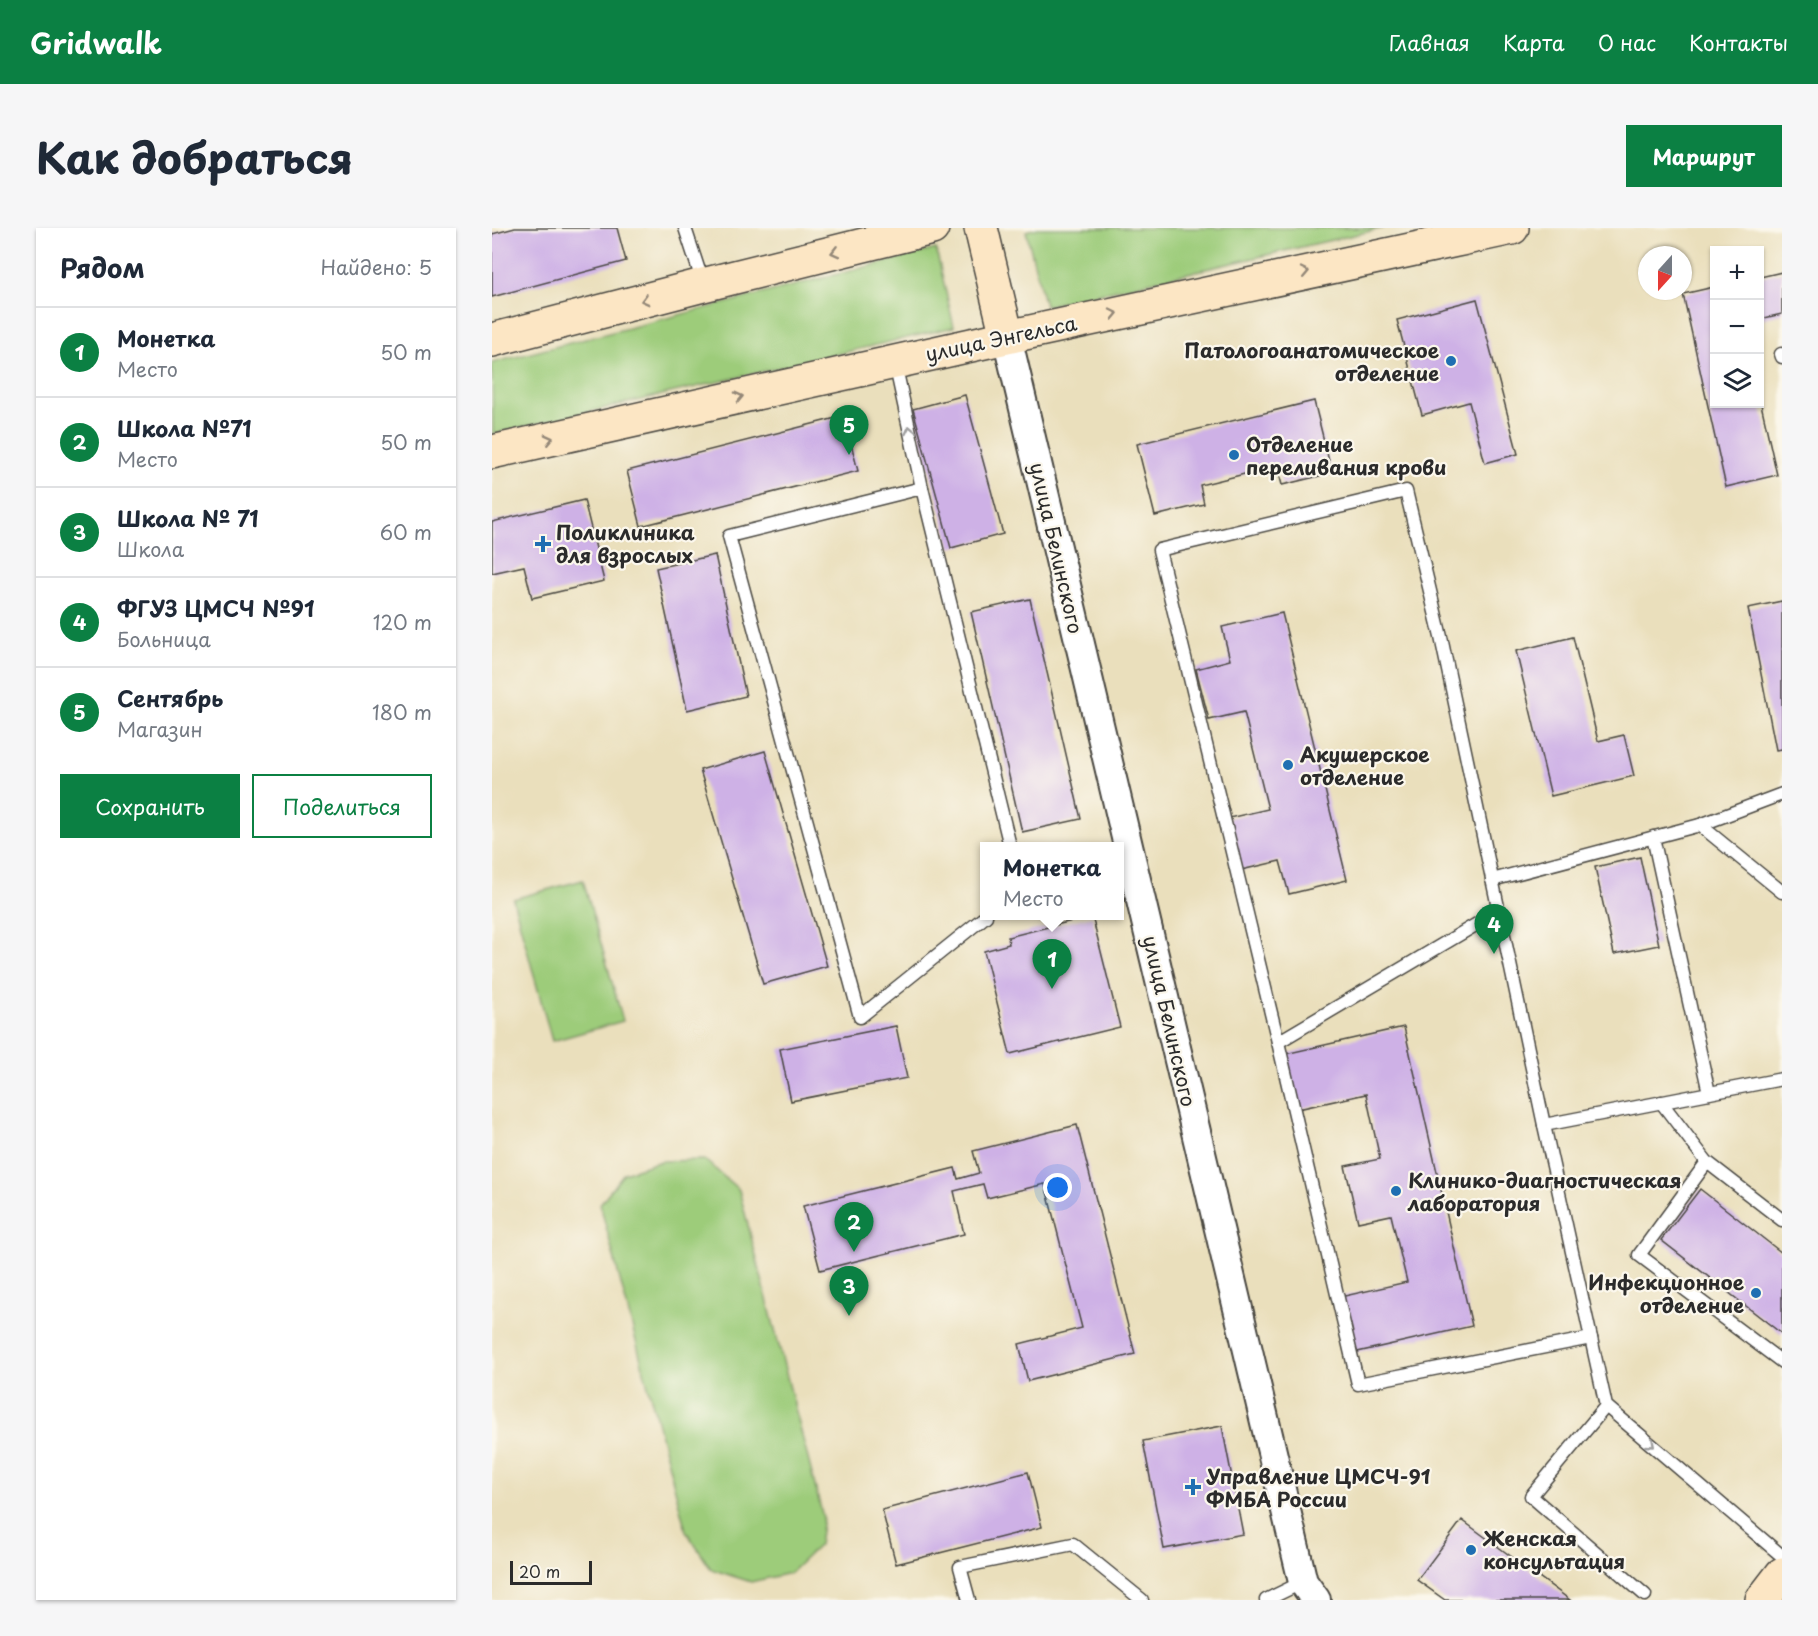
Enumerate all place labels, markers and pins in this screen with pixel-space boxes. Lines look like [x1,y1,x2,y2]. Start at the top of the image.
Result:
place label: Патологоанатомическое отделение [1184,335,1439,388]
marker: Патологоанатомическое отделение [1444,354,1458,368]
pin: 5 [830,406,868,455]
place label: Отделение переливания крови [1246,429,1446,482]
marker: Отделение переливания крови [1227,448,1241,462]
place label: Поликлиника для взрослых [556,517,695,570]
marker: Поликлиника для взрослых [534,535,552,553]
place label: Акушерское отделение [1300,739,1430,792]
marker: Акушерское отделение [1281,758,1295,772]
pin: 4 [1474,904,1514,954]
pin: 1 [1032,940,1072,989]
place label: Клинико-диагностическая лаборатория [1407,1165,1682,1218]
marker: Клинико-диагностическая лаборатория [1389,1184,1403,1198]
pin: 2 [834,1202,874,1252]
pin: 3 [830,1266,868,1316]
place label: Инфекционное отделение [1588,1267,1744,1320]
marker: Инфекционное отделение [1749,1286,1763,1300]
place label: Управление ЦМСЧ-91 ФМБА России [1206,1461,1431,1514]
marker: Управление ЦМСЧ-91 ФМБА России [1184,1478,1202,1496]
place label: Женская консультация [1482,1523,1625,1576]
marker: Женская консультация [1464,1543,1478,1557]

